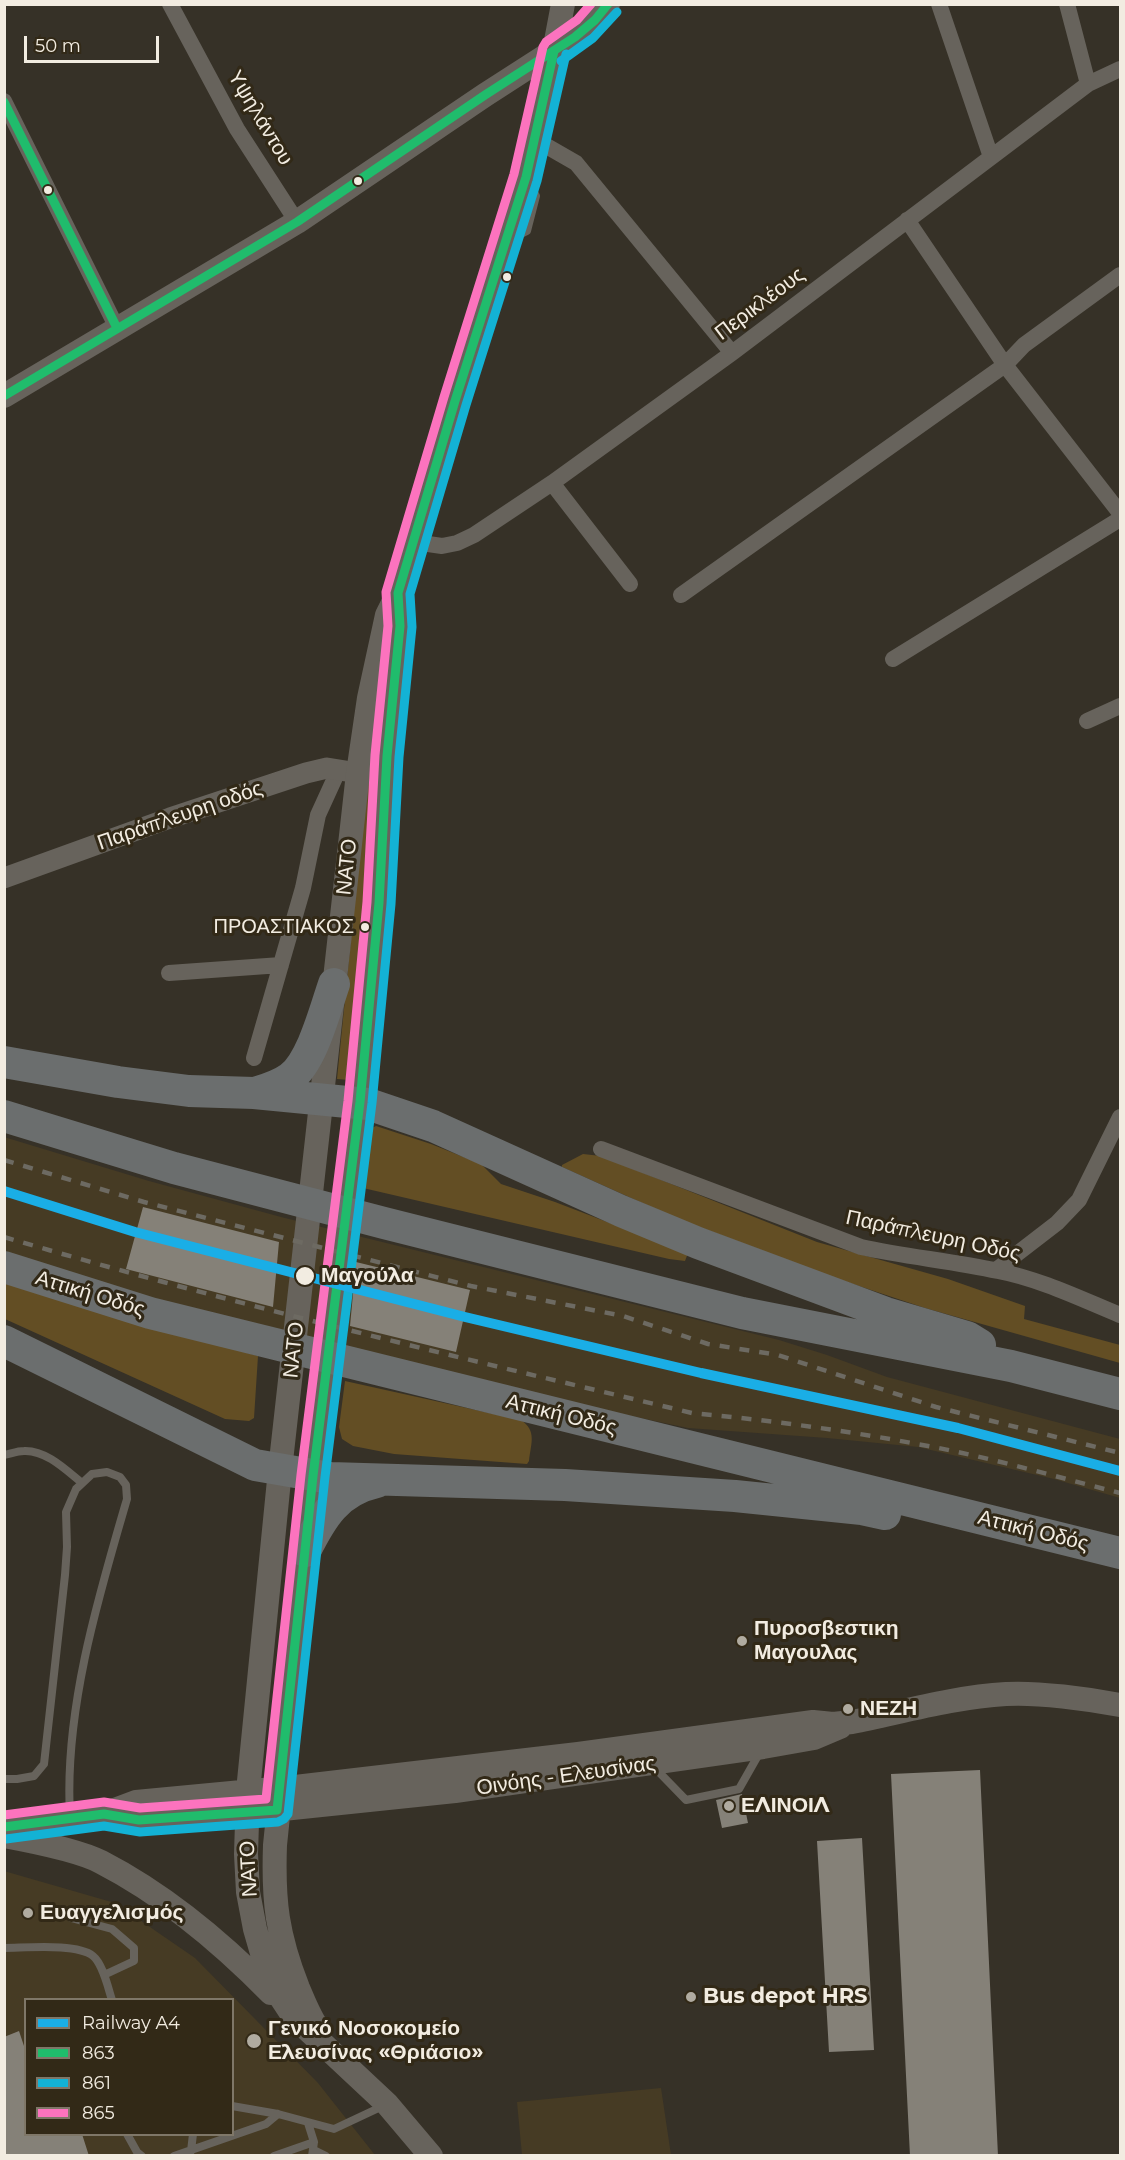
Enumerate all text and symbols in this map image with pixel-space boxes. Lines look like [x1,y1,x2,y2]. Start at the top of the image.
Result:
scale bar [27,24,162,62]
text: 50 m [35,35,81,57]
street label: Υψηλάντου [222,66,298,170]
unlabelled marker [352,175,364,187]
unlabelled marker [42,184,54,196]
street label: Περικλέους [710,262,810,346]
unlabelled marker [501,271,513,283]
street label: Παράπλευρη οδός [94,776,266,856]
street label: ΝΑΤΟ [332,838,362,896]
place label: ΠΡΟΑΣΤΙΑΚΟΣ [214,915,354,939]
marker: ΠΡΟΑΣΤΙΑΚΟΣ [359,921,371,933]
street label: Παράπλευρη Οδός [843,1205,1023,1267]
place label: Μαγούλα [321,1263,414,1289]
street label: Αττική Οδός [32,1265,148,1323]
marker: Μαγούλα [294,1265,316,1287]
street label: ΝΑΤΟ [279,1321,309,1379]
street label: Αττική Οδός [503,1389,619,1441]
street label: Αττική Οδός [975,1505,1091,1557]
place label: Πυροσβεστικη Μαγουλας [754,1616,898,1666]
marker: Πυροσβεστικη Μαγουλας [735,1634,749,1648]
place label: ΝΕΖΗ [860,1696,917,1722]
marker: ΝΕΖΗ [841,1702,855,1716]
street label: Οινόης - Ελευσίνας [475,1751,657,1801]
place label: ΕΛΙΝΟΙΛ [741,1793,830,1819]
marker: ΕΛΙΝΟΙΛ [722,1799,736,1813]
street label: ΝΑΤΟ [235,1840,263,1898]
place label: Ευαγγελισμός [40,1900,183,1926]
marker: Ευαγγελισμός [21,1906,35,1920]
place label: Bus depot HRS [703,1984,867,2010]
marker: Bus depot HRS [684,1990,698,2004]
legend [24,1998,234,2136]
text: Railway A4 [82,2012,180,2034]
place label: Γενικό Νοσοκομείο Ελευσίνας «Θριάσιο» [268,2016,483,2066]
marker: Γενικό Νοσοκομείο Ελευσίνας «Θριάσιο» [245,2032,263,2050]
text: 863 [82,2042,115,2064]
text: 861 [82,2072,111,2094]
text: 865 [82,2102,115,2124]

